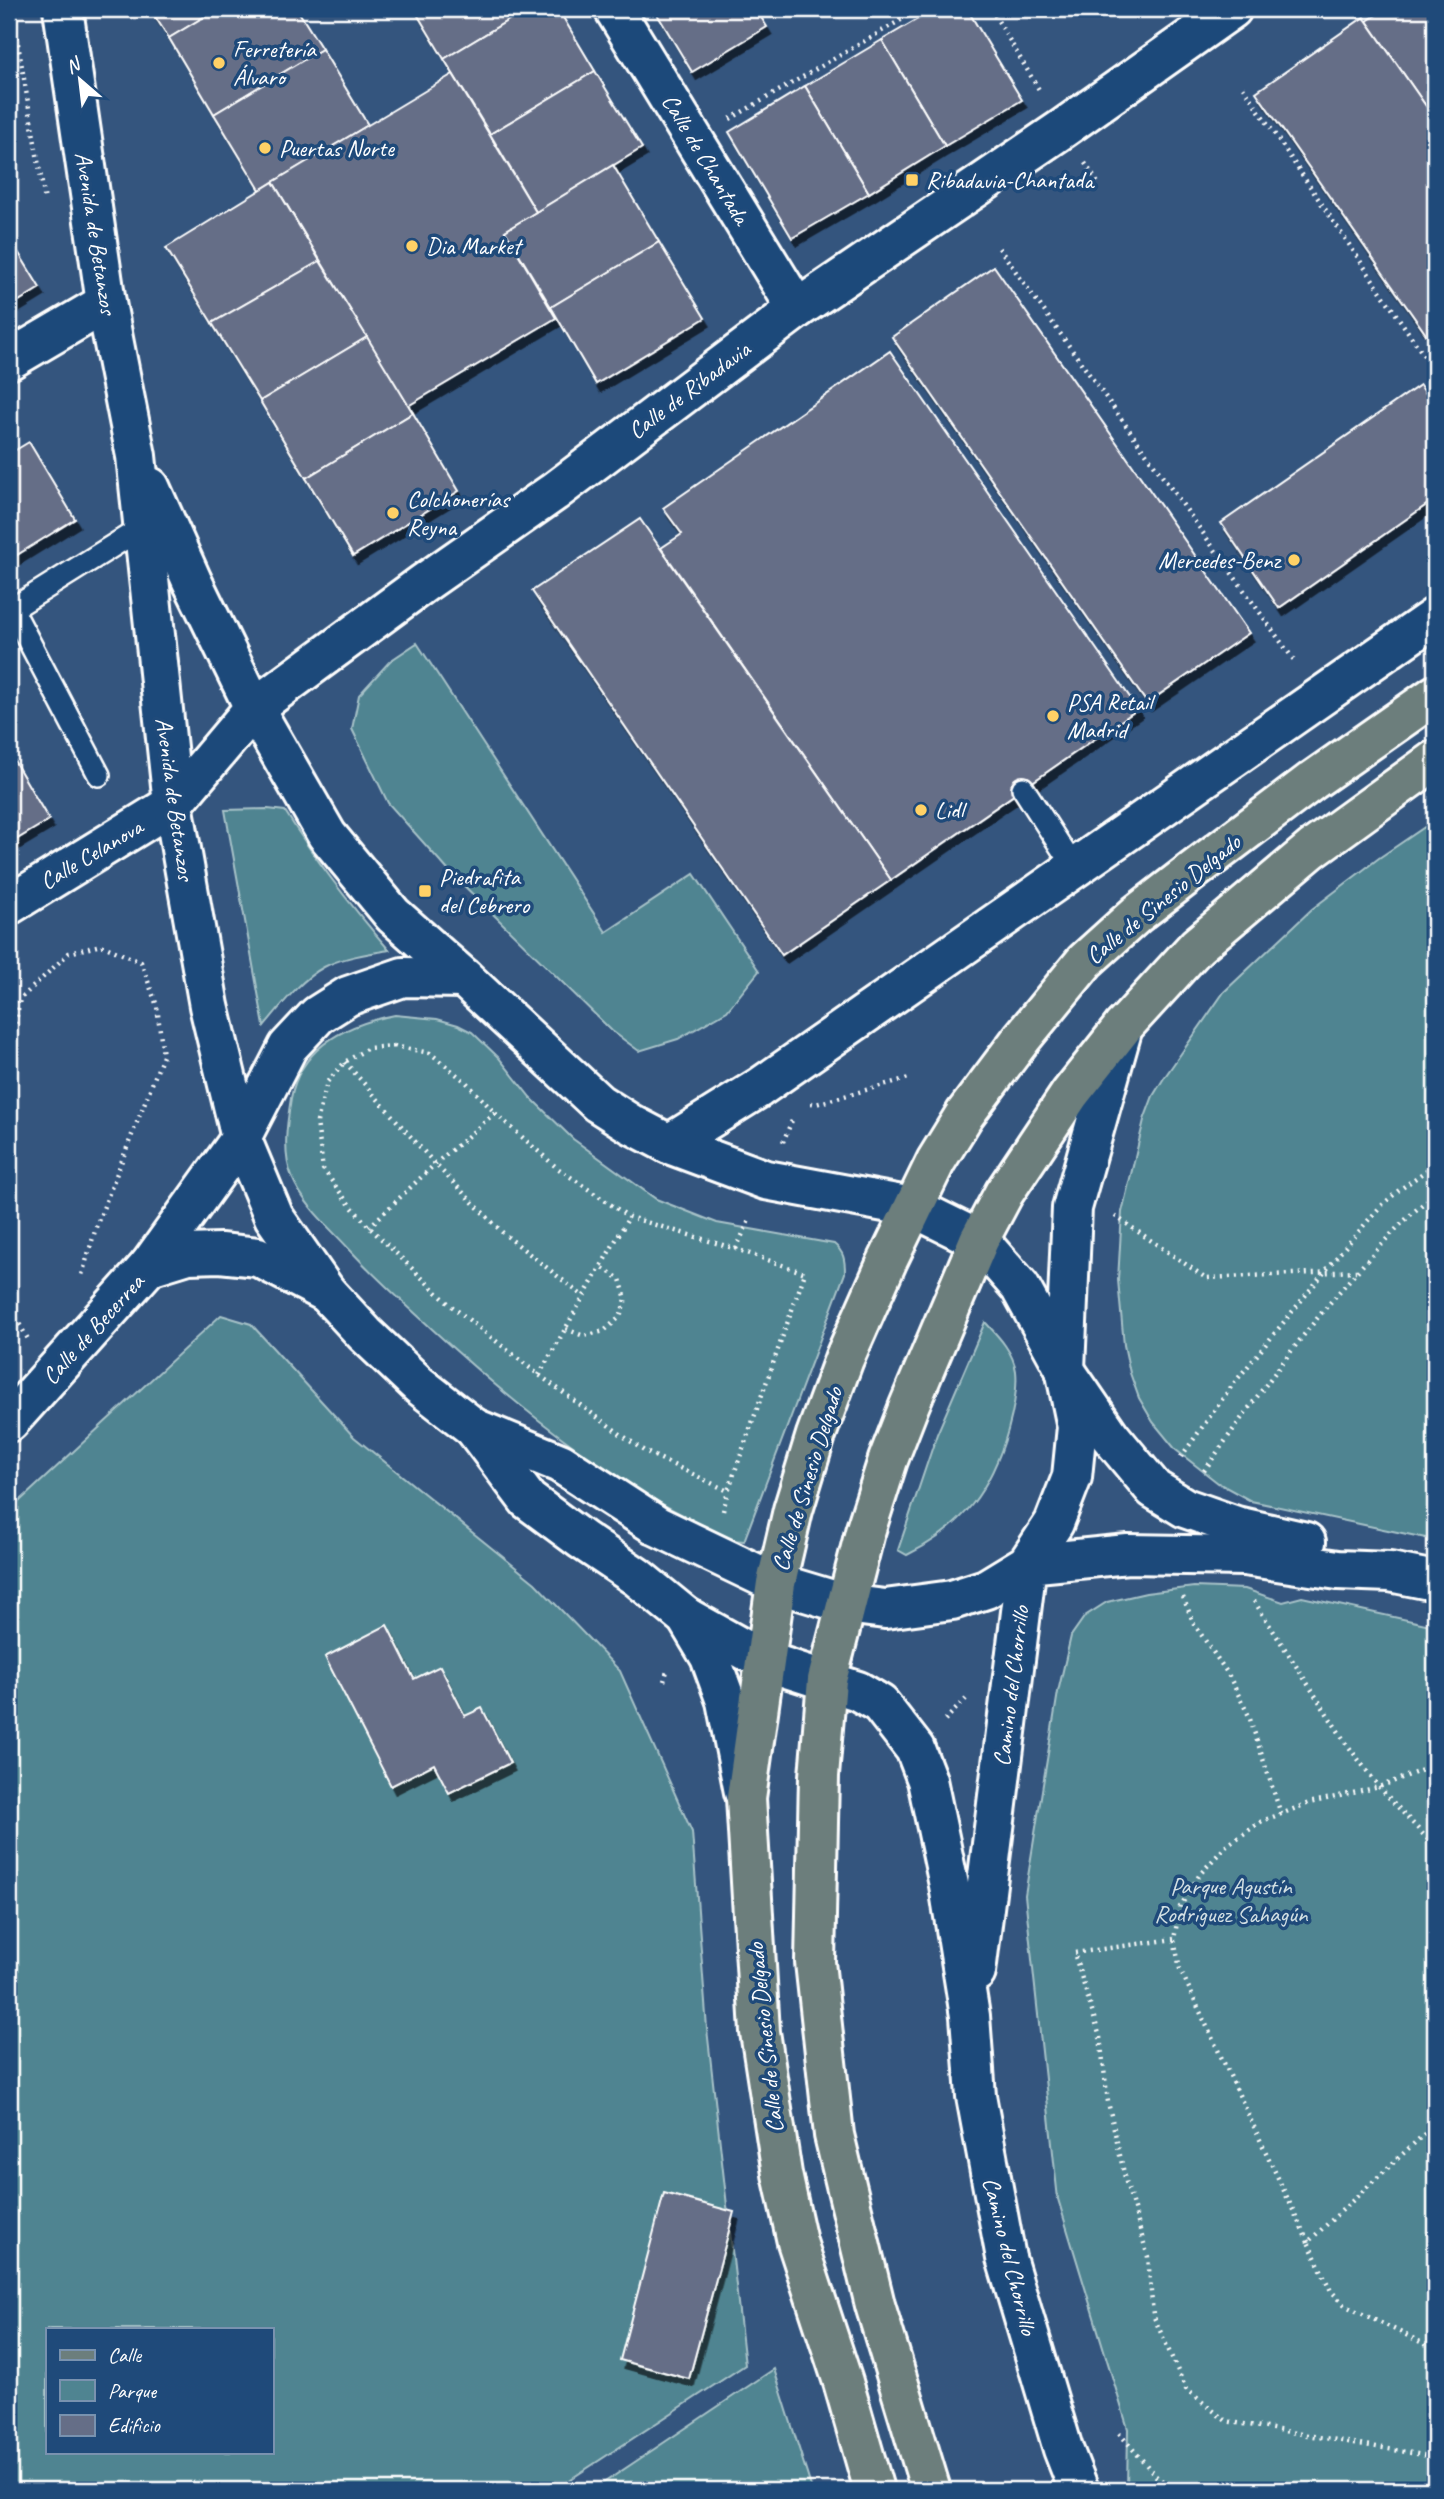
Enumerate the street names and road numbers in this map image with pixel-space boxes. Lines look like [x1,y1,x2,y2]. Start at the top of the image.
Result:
street label: Calle de Chantada [655,88,758,232]
street label: Avenida de Betanzos [68,150,124,318]
street label: Calle de Ribadavia [622,333,757,446]
street label: Avenida de Betanzos [149,716,202,884]
street label: Calle Celanova [34,811,150,896]
street label: Calle de Sinesio Delgado [1079,826,1248,971]
street label: Calle de Becerrea [35,1266,152,1391]
street label: Calle de Sinesio Delgado [765,1382,850,1575]
street label: Camino del Chorrillo [986,1603,1036,1768]
street label: Calle de Sinesio Delgado [740,1940,790,2134]
street label: Camino del Chorrillo [976,2174,1044,2339]

